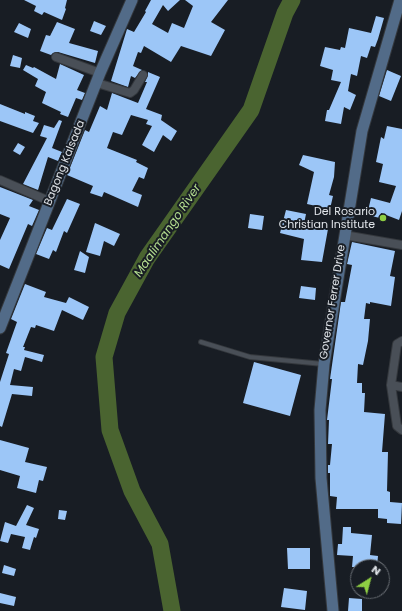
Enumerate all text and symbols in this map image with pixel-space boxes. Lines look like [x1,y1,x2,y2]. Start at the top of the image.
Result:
street label: Bagong Kalsada [42,118,88,208]
water label: Maalimango River [132,182,204,280]
place label: Del Rosario Christian Institute [279,205,375,231]
marker: Del Rosario Christian Institute [378,213,388,223]
street label: Governor Ferrer Drive [317,244,349,360]
north arrow [350,559,390,599]
text: N [368,561,385,579]

